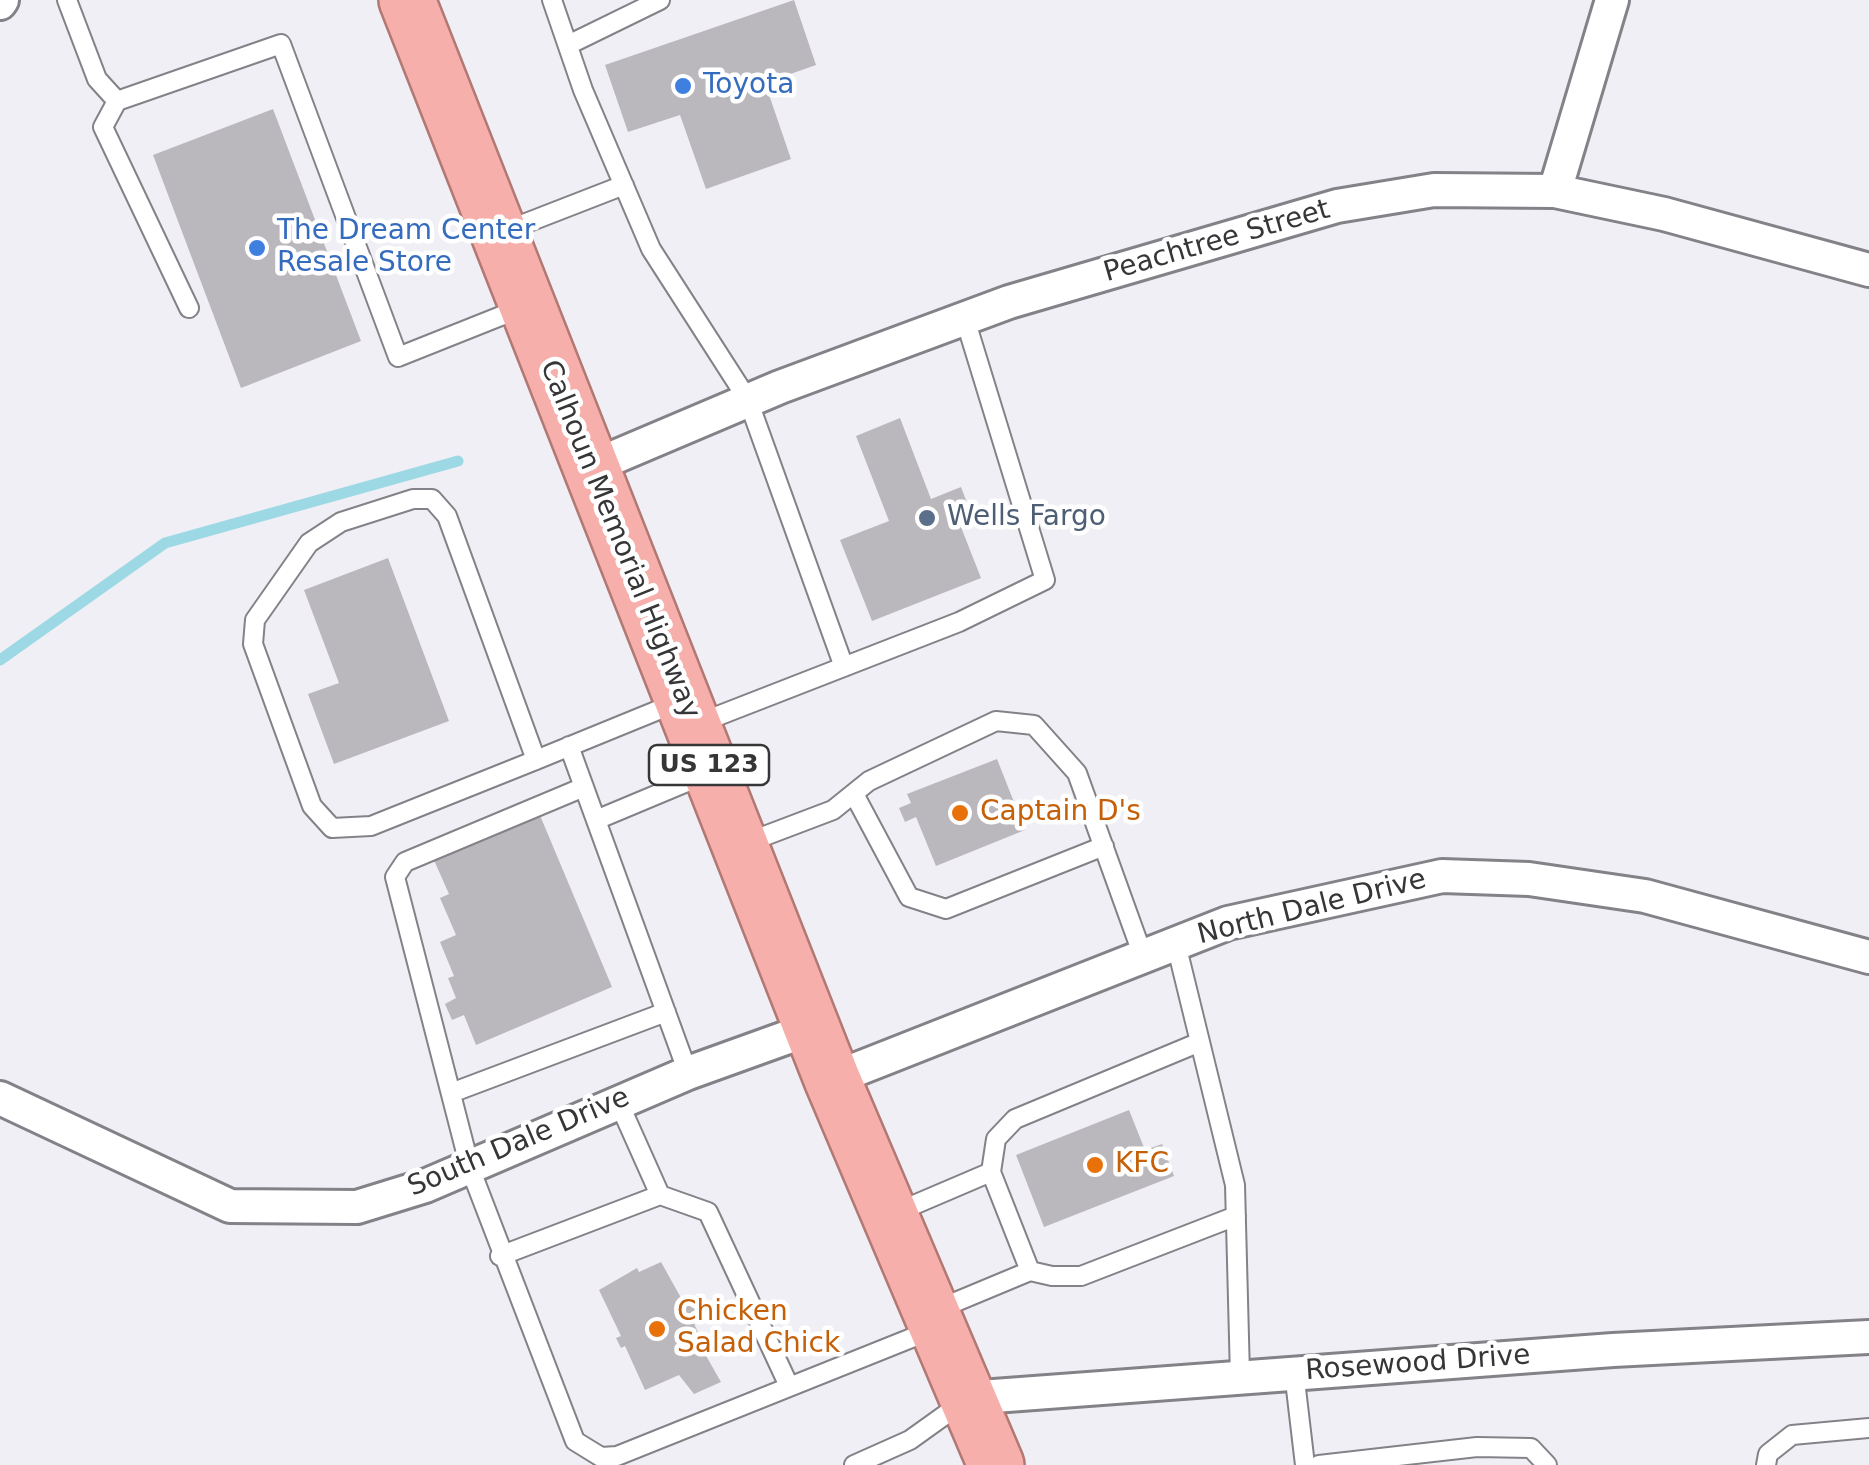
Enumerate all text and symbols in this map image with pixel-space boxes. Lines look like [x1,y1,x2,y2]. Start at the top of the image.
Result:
place label: Toyota [703,69,794,103]
marker: Toyota [672,75,694,97]
street label: Peachtree Street [1100,194,1334,290]
place label: The Dream Center Resale Store [277,215,535,281]
marker: The Dream Center Resale Store [246,237,268,259]
street label: Calhoun Memorial Highway [532,356,706,724]
place label: Wells Fargo [947,501,1106,535]
marker: Wells Fargo [916,507,938,529]
road number: US 123 [649,745,769,785]
place label: Captain D's [980,796,1141,830]
marker: Captain D's [949,802,971,824]
street label: North Dale Drive [1194,863,1430,953]
street label: South Dale Drive [403,1081,635,1205]
place label: KFC [1115,1148,1169,1182]
marker: KFC [1084,1154,1106,1176]
place label: Chicken Salad Chick [677,1296,840,1362]
marker: Chicken Salad Chick [646,1318,668,1340]
street label: Rosewood Drive [1304,1339,1532,1389]

